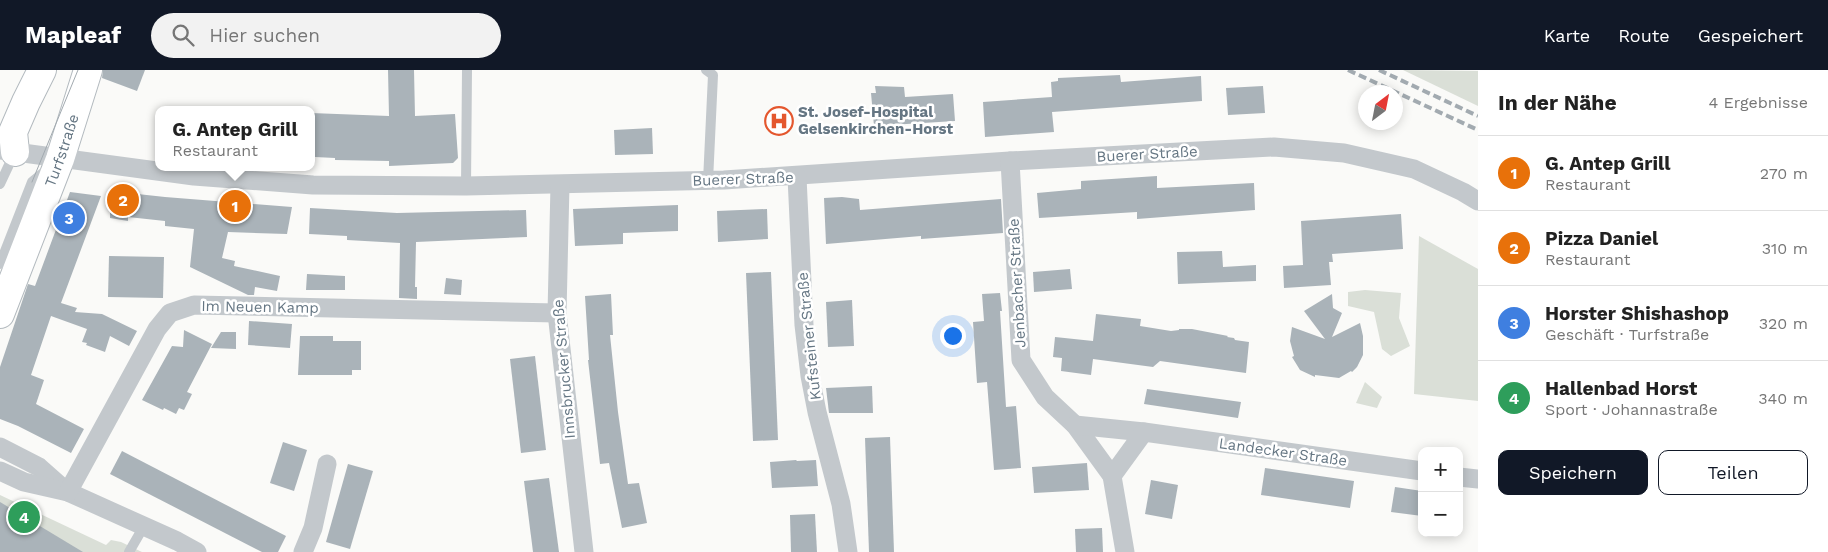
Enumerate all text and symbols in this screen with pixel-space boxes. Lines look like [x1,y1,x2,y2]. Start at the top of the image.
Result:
search box [151,13,501,58]
text: Mapleaf [25,21,121,49]
icon: search [169,21,197,49]
text: Hier suchen [209,24,320,47]
text: Karte [1544,25,1590,46]
text: Route [1618,25,1670,46]
text: Gespeichert [1698,25,1803,46]
north arrow [1358,85,1403,130]
text: In der Nähe [1498,90,1617,115]
text: 4 Ergebnisse [1708,93,1808,112]
place label: St. Josef-Hospital Gelsenkirchen-Horst [798,103,954,138]
popup [155,106,315,171]
hospital icon: St. Josef-Hospital Gelsenkirchen-Horst [764,106,794,136]
street label: Turfstraße [41,112,83,189]
text: G. Antep Grill [172,118,298,141]
text: Restaurant [172,141,258,160]
street label: Buerer Straße [1096,142,1198,166]
text: G. Antep Grill [1545,152,1670,175]
text: 1 [1511,164,1517,183]
text: 270 m [1760,164,1808,183]
street label: Buerer Straße [692,168,794,190]
text: Restaurant [1545,175,1631,194]
pin: 2 [107,181,139,219]
pin: 1 [219,187,251,225]
pin: 3 [53,199,85,237]
street label: Jenbacher Straße [1005,218,1029,348]
text: Pizza Daniel [1545,227,1658,250]
text: 2 [1509,239,1519,258]
text: 310 m [1762,239,1808,258]
text: Restaurant [1545,250,1631,269]
street label: Kufsteiner Straße [793,271,825,401]
street label: Im Neuen Kamp [201,297,319,317]
street label: Innsbrucker Straße [549,298,579,440]
text: Horster Shishashop [1545,302,1729,325]
text: 3 [1509,314,1519,333]
text: 320 m [1759,314,1808,333]
your location [940,323,966,349]
text: Geschäft · Turfstraße [1545,325,1709,344]
text: Hallenbad Horst [1545,377,1697,400]
text: 4 [1509,389,1519,408]
text: 340 m [1758,389,1808,408]
text: Sport · Johannastraße [1545,400,1718,419]
street label: Landecker Straße [1218,434,1348,470]
map controls [1418,447,1463,537]
button: + [1418,447,1463,492]
button: Speichern [1498,450,1648,495]
button: Teilen [1658,450,1808,495]
button: − [1418,492,1463,537]
pin: 4 [8,498,40,536]

